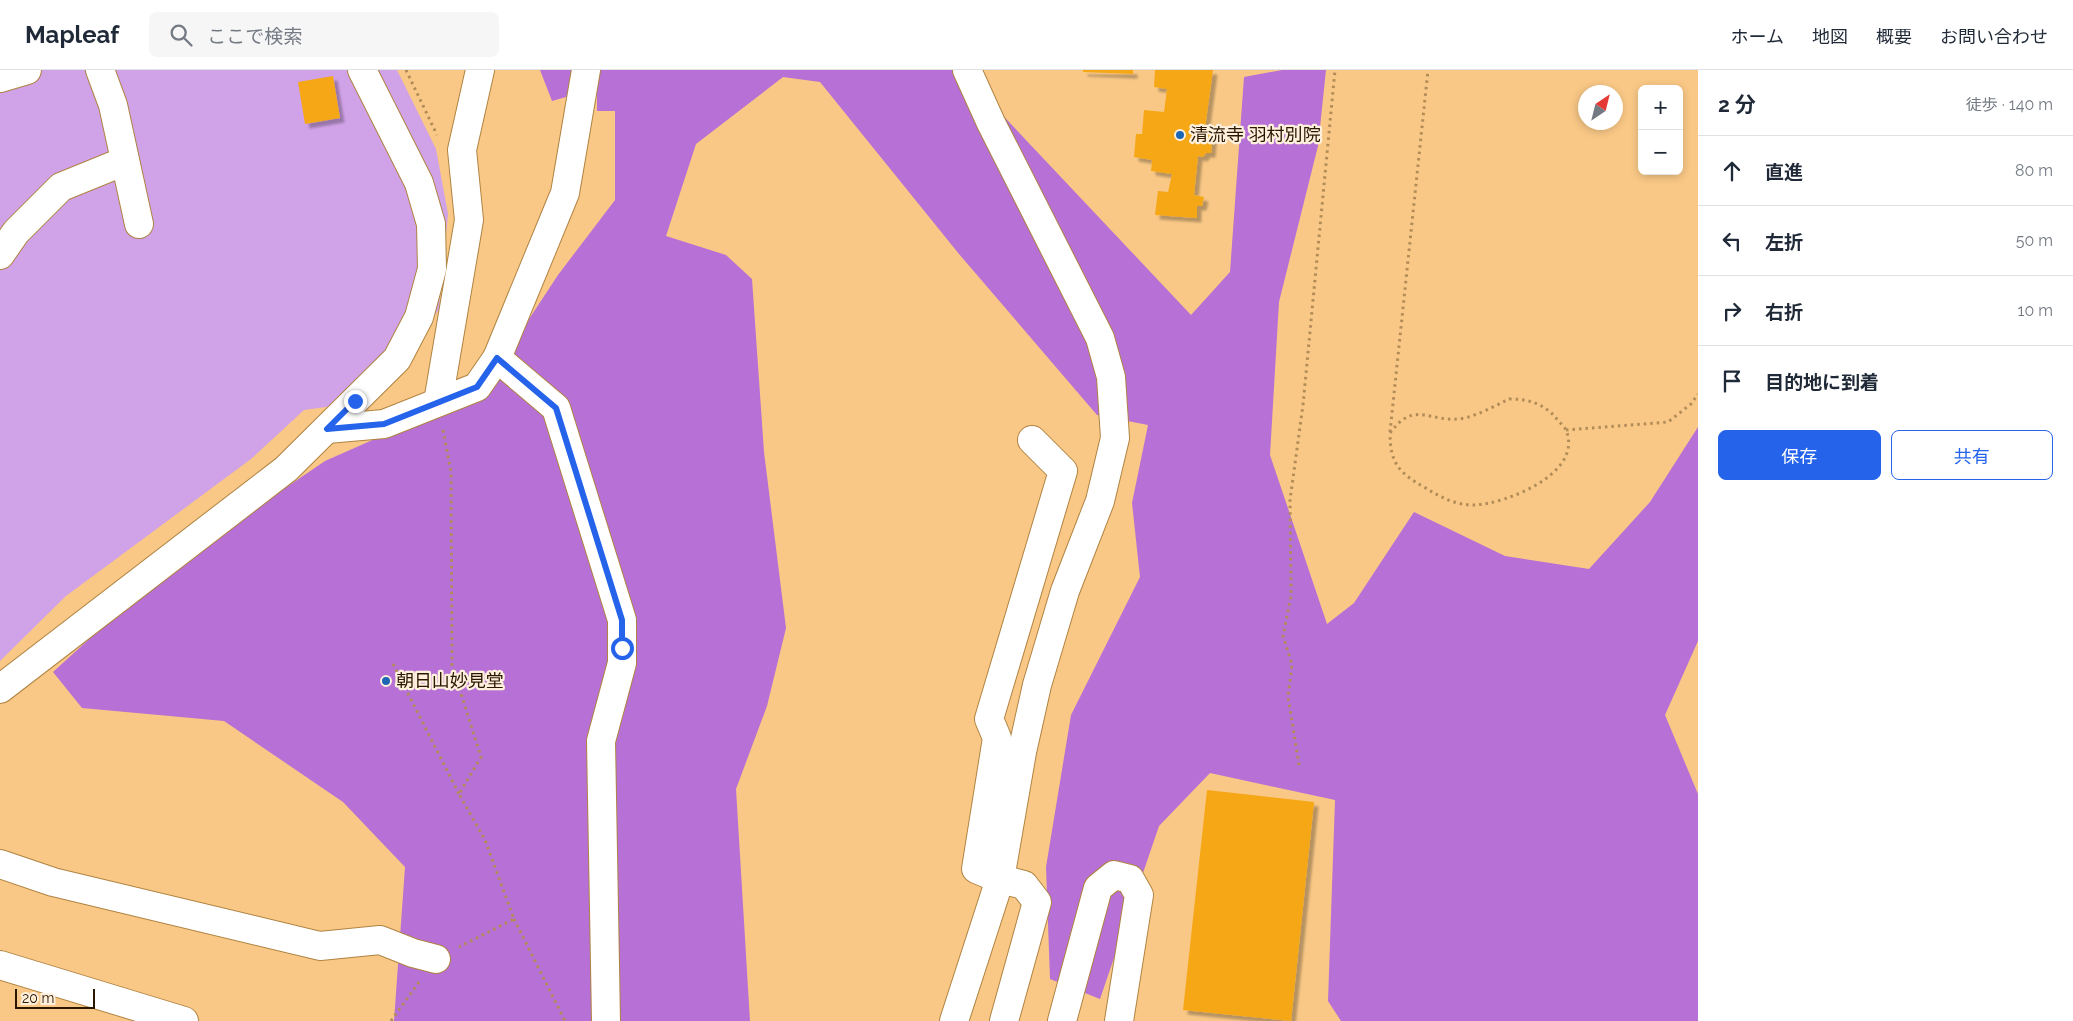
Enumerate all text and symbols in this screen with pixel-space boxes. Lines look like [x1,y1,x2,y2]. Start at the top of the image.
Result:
search box [149,12,499,57]
text: Mapleaf [25,20,119,49]
icon: search [167,21,195,49]
text: ここで検索 [207,25,302,47]
text: ホーム [1731,26,1784,47]
text: 地図 [1812,26,1848,47]
text: 概要 [1876,26,1912,47]
text: お問い合わせ [1940,26,2048,47]
north arrow [1578,85,1623,130]
map controls [1638,85,1683,175]
button: + [1638,85,1683,130]
text: 2 分 [1718,92,1756,117]
text: 徒歩 · 140 m [1966,95,2053,114]
place label: 清流寺 羽村別院 [1190,124,1321,145]
marker: 清流寺 羽村別院 [1174,129,1186,141]
button: − [1638,130,1683,175]
icon: ahead [1718,157,1746,185]
text: 直進 [1765,161,1803,183]
text: 80 m [2015,161,2053,180]
icon: left [1718,227,1746,255]
text: 左折 [1765,231,1803,253]
text: 50 m [2016,231,2053,250]
icon: right [1718,297,1746,325]
text: 右折 [1765,301,1803,323]
text: 10 m [2018,301,2053,320]
icon: arrive [1718,367,1746,395]
text: 目的地に到着 [1765,371,1879,393]
route end [344,390,367,413]
button: 保存 [1718,430,1881,480]
button: 共有 [1891,430,2053,480]
route start [611,637,634,660]
place label: 朝日山妙見堂 [396,670,504,691]
marker: 朝日山妙見堂 [380,675,392,687]
scale bar [15,986,95,1009]
text: 20 m [22,990,54,1006]

